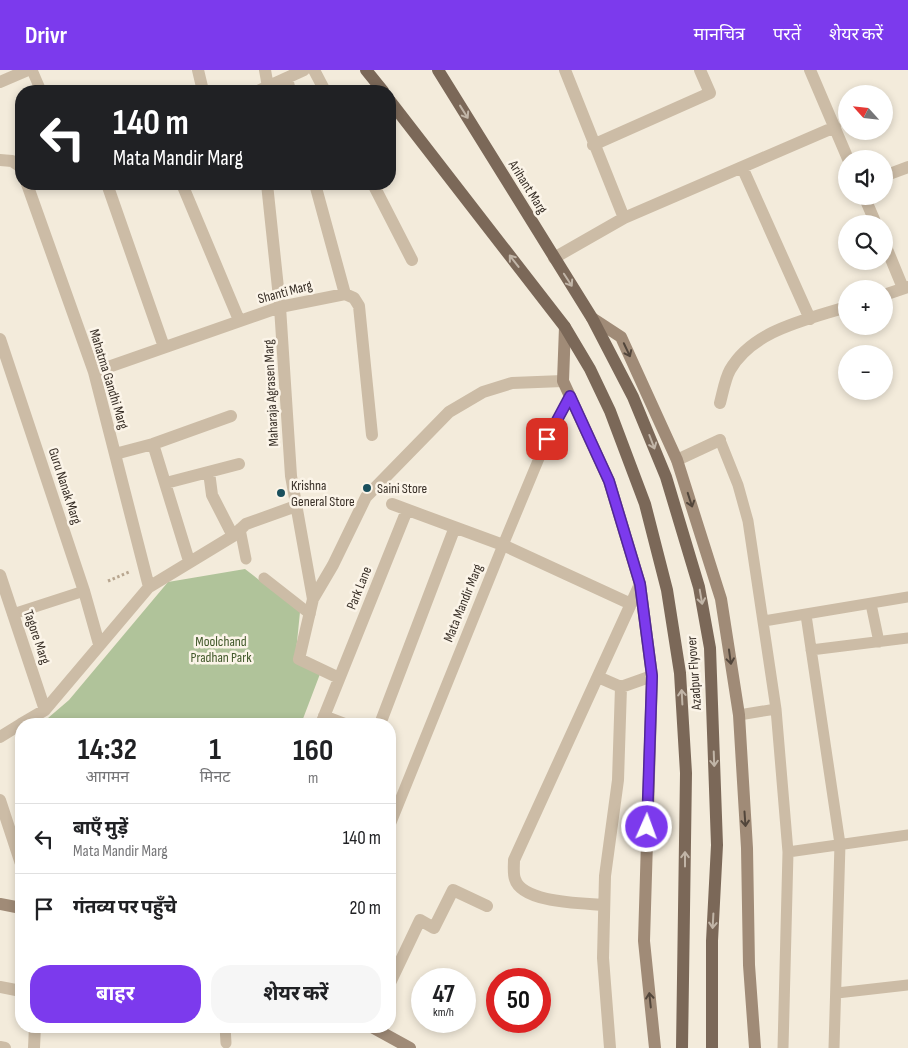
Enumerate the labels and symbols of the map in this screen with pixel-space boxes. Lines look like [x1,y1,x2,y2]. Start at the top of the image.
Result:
north arrow [838,85,892,140]
one-way arrow [459,104,469,118]
street label: Arihant Marg [504,156,551,217]
one-way arrow [508,254,519,267]
one-way arrow [563,272,573,286]
street label: Shanti Marg [256,277,314,307]
street label: Mahatma Gandhi Marg [86,327,132,432]
street label: Maharaja Agrasen Marg [260,339,282,447]
one-way arrow [623,342,632,357]
pin [526,418,568,460]
one-way arrow [648,434,658,449]
street label: Guru Nanak Marg [45,446,85,527]
place label: Krishna General Store [291,477,355,510]
place label: Saini Store [377,480,427,497]
marker: Saini Store [361,482,373,494]
marker: Krishna General Store [275,487,287,499]
one-way arrow [685,492,695,508]
street label: Mata Mandir Marg [440,561,487,645]
street label: Park Lane [343,564,375,612]
one-way arrow [696,589,706,605]
street label: Tagore Marg [20,608,54,667]
park label: Moolchand Pradhan Park [190,633,252,666]
street label: Azadpur Flyover [683,635,705,712]
one-way arrow [725,649,735,665]
one-way arrow [677,689,686,705]
one-way arrow [709,750,718,766]
position arrow [620,800,672,852]
one-way arrow [741,810,750,826]
one-way arrow [680,852,690,868]
one-way arrow [709,913,718,929]
speed limit sign: 50 [486,968,551,1033]
one-way arrow [645,992,655,1008]

